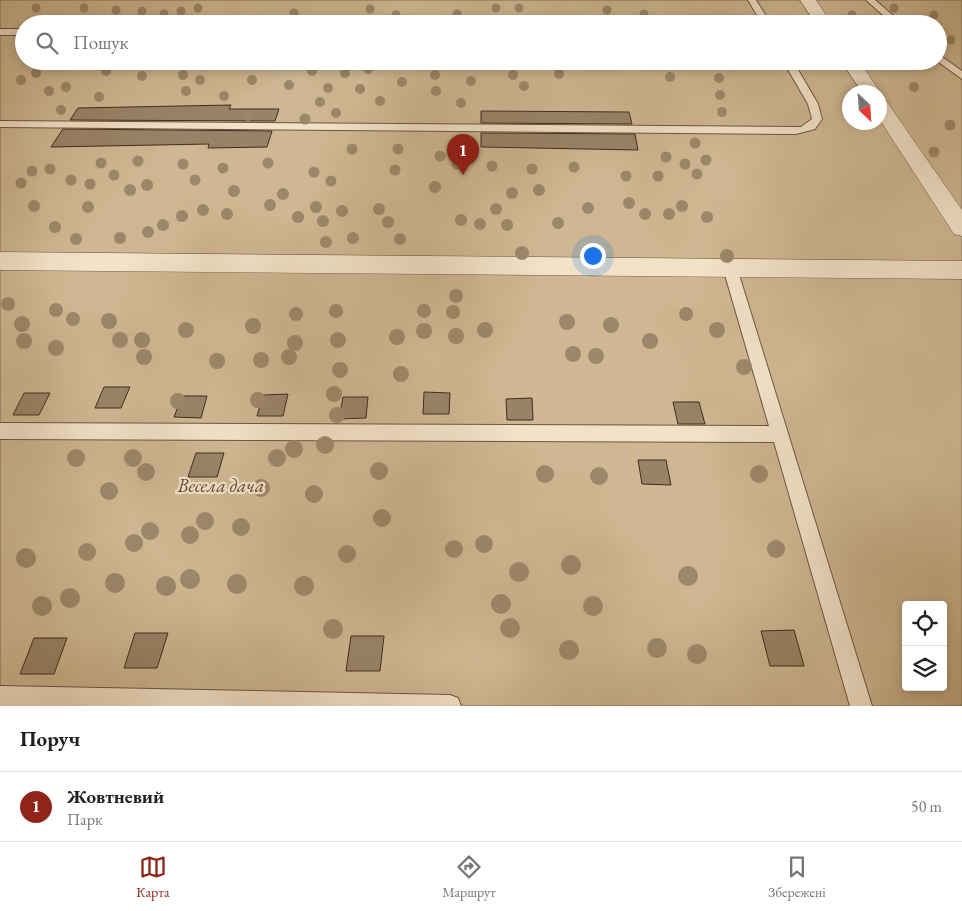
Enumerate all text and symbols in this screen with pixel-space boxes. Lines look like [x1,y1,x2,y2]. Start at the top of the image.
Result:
search box [15,15,947,70]
icon: search [33,29,61,57]
text: Пошук [73,30,129,55]
north arrow [842,85,887,130]
pin: 1 [447,134,479,175]
your location [580,243,606,269]
park label: Весела дача [177,473,264,498]
map controls [902,601,947,691]
button: locate [902,601,947,646]
button: layers [902,646,947,691]
text: Поруч [20,725,80,752]
text: Жовтневий [67,784,164,809]
text: 1 [32,796,40,817]
text: 50 m [911,796,942,817]
text: Парк [67,809,103,830]
tab: Карта [136,853,170,901]
tab: Маршрут [442,853,496,901]
tab: Збережені [768,853,826,901]

